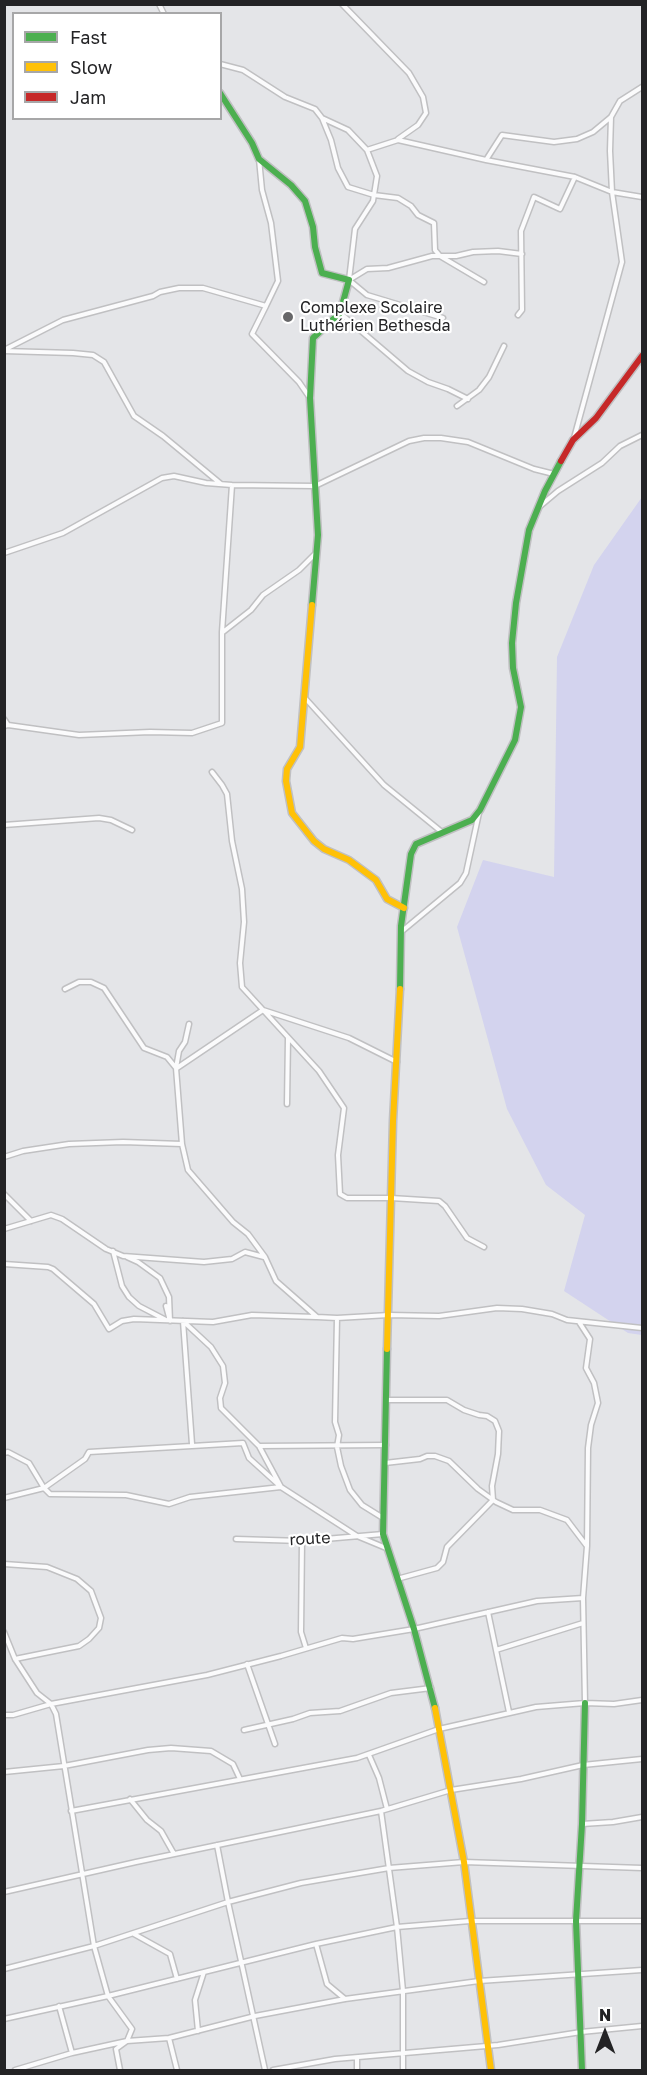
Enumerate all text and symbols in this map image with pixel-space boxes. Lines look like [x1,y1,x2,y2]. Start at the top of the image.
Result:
legend [12,12,222,120]
text: Fast [70,26,107,48]
text: Slow [70,56,112,78]
text: Jam [70,86,106,108]
place label: Complexe Scolaire Luthérien Bethesda [300,298,451,336]
marker: Complexe Scolaire Luthérien Bethesda [281,310,295,324]
street label: route [289,1528,331,1550]
north arrow [575,2003,635,2063]
text: N [599,2005,611,2025]

